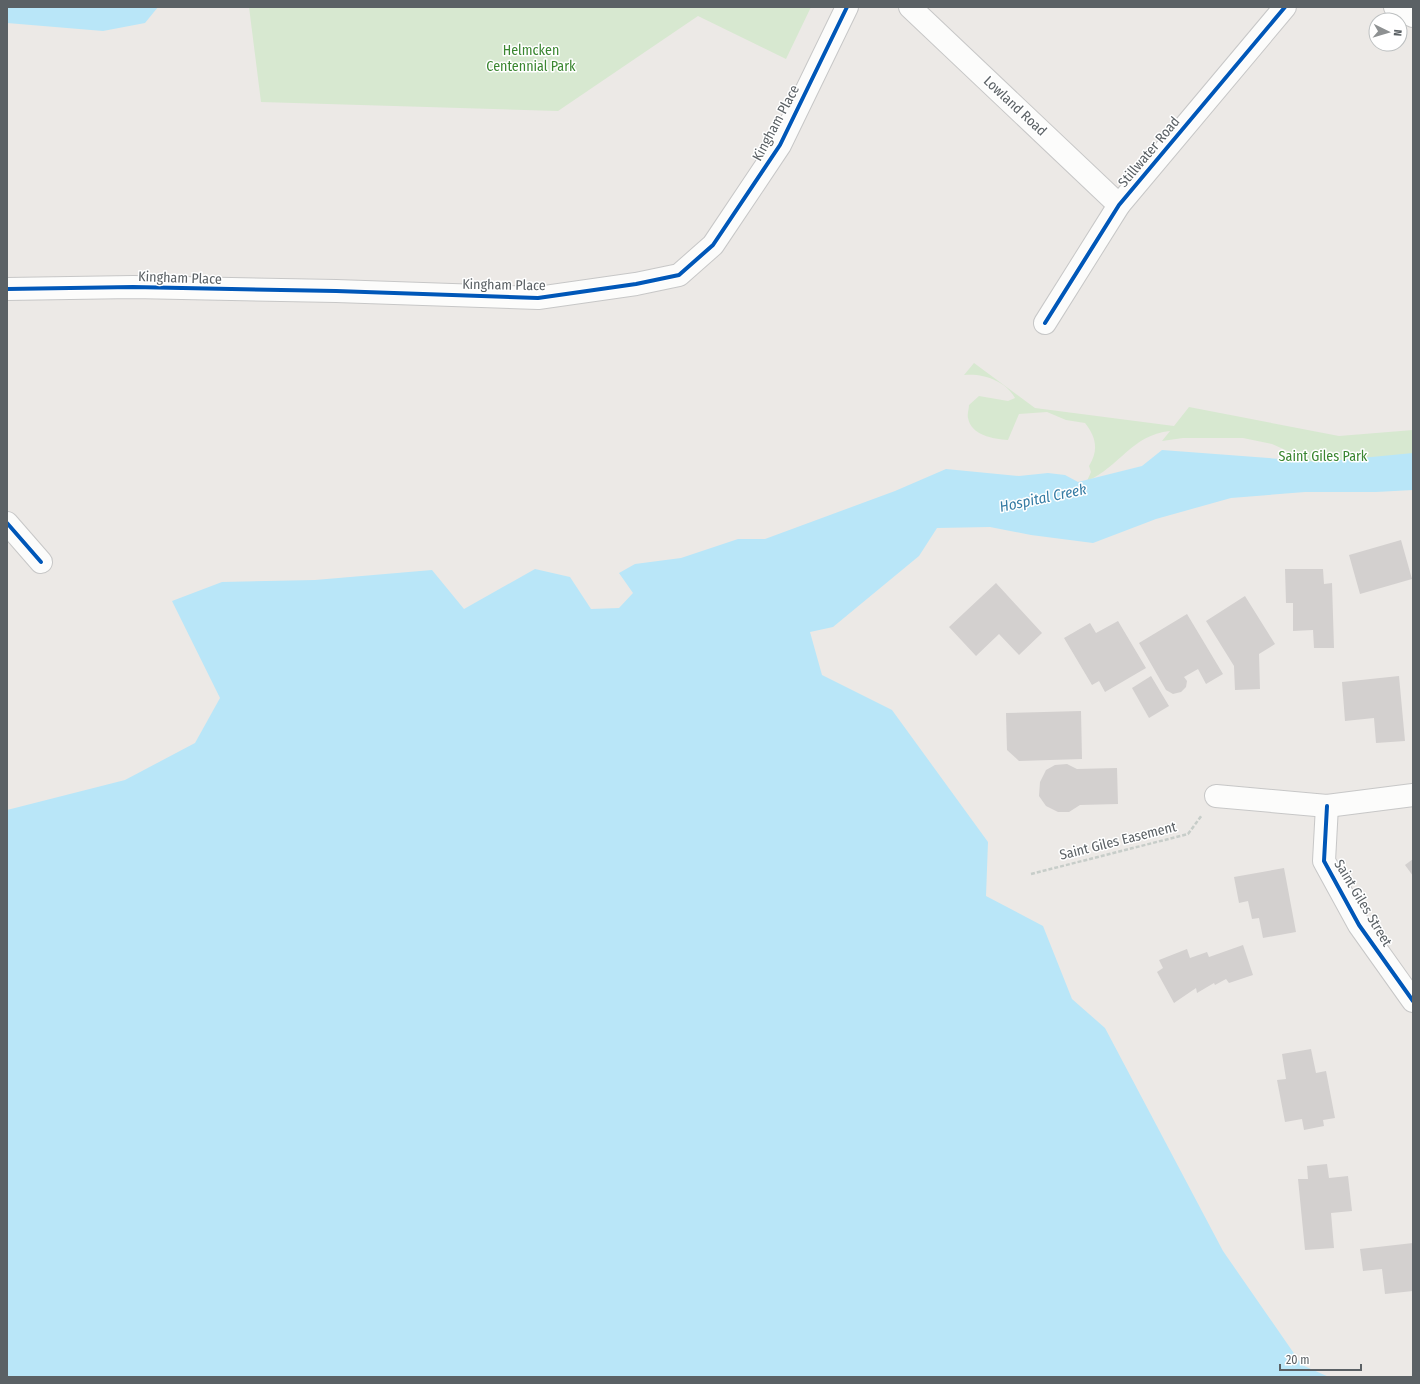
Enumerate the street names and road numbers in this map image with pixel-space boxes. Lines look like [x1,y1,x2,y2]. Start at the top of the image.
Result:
street label: Lowland Road [980,72,1050,140]
street label: Kingham Place [749,82,803,164]
street label: Stillwater Road [1115,113,1183,191]
street label: Kingham Place [138,268,222,288]
street label: Kingham Place [462,276,546,294]
street label: Saint Giles Easement [1058,818,1178,864]
street label: Saint Giles Street [1330,856,1396,950]

